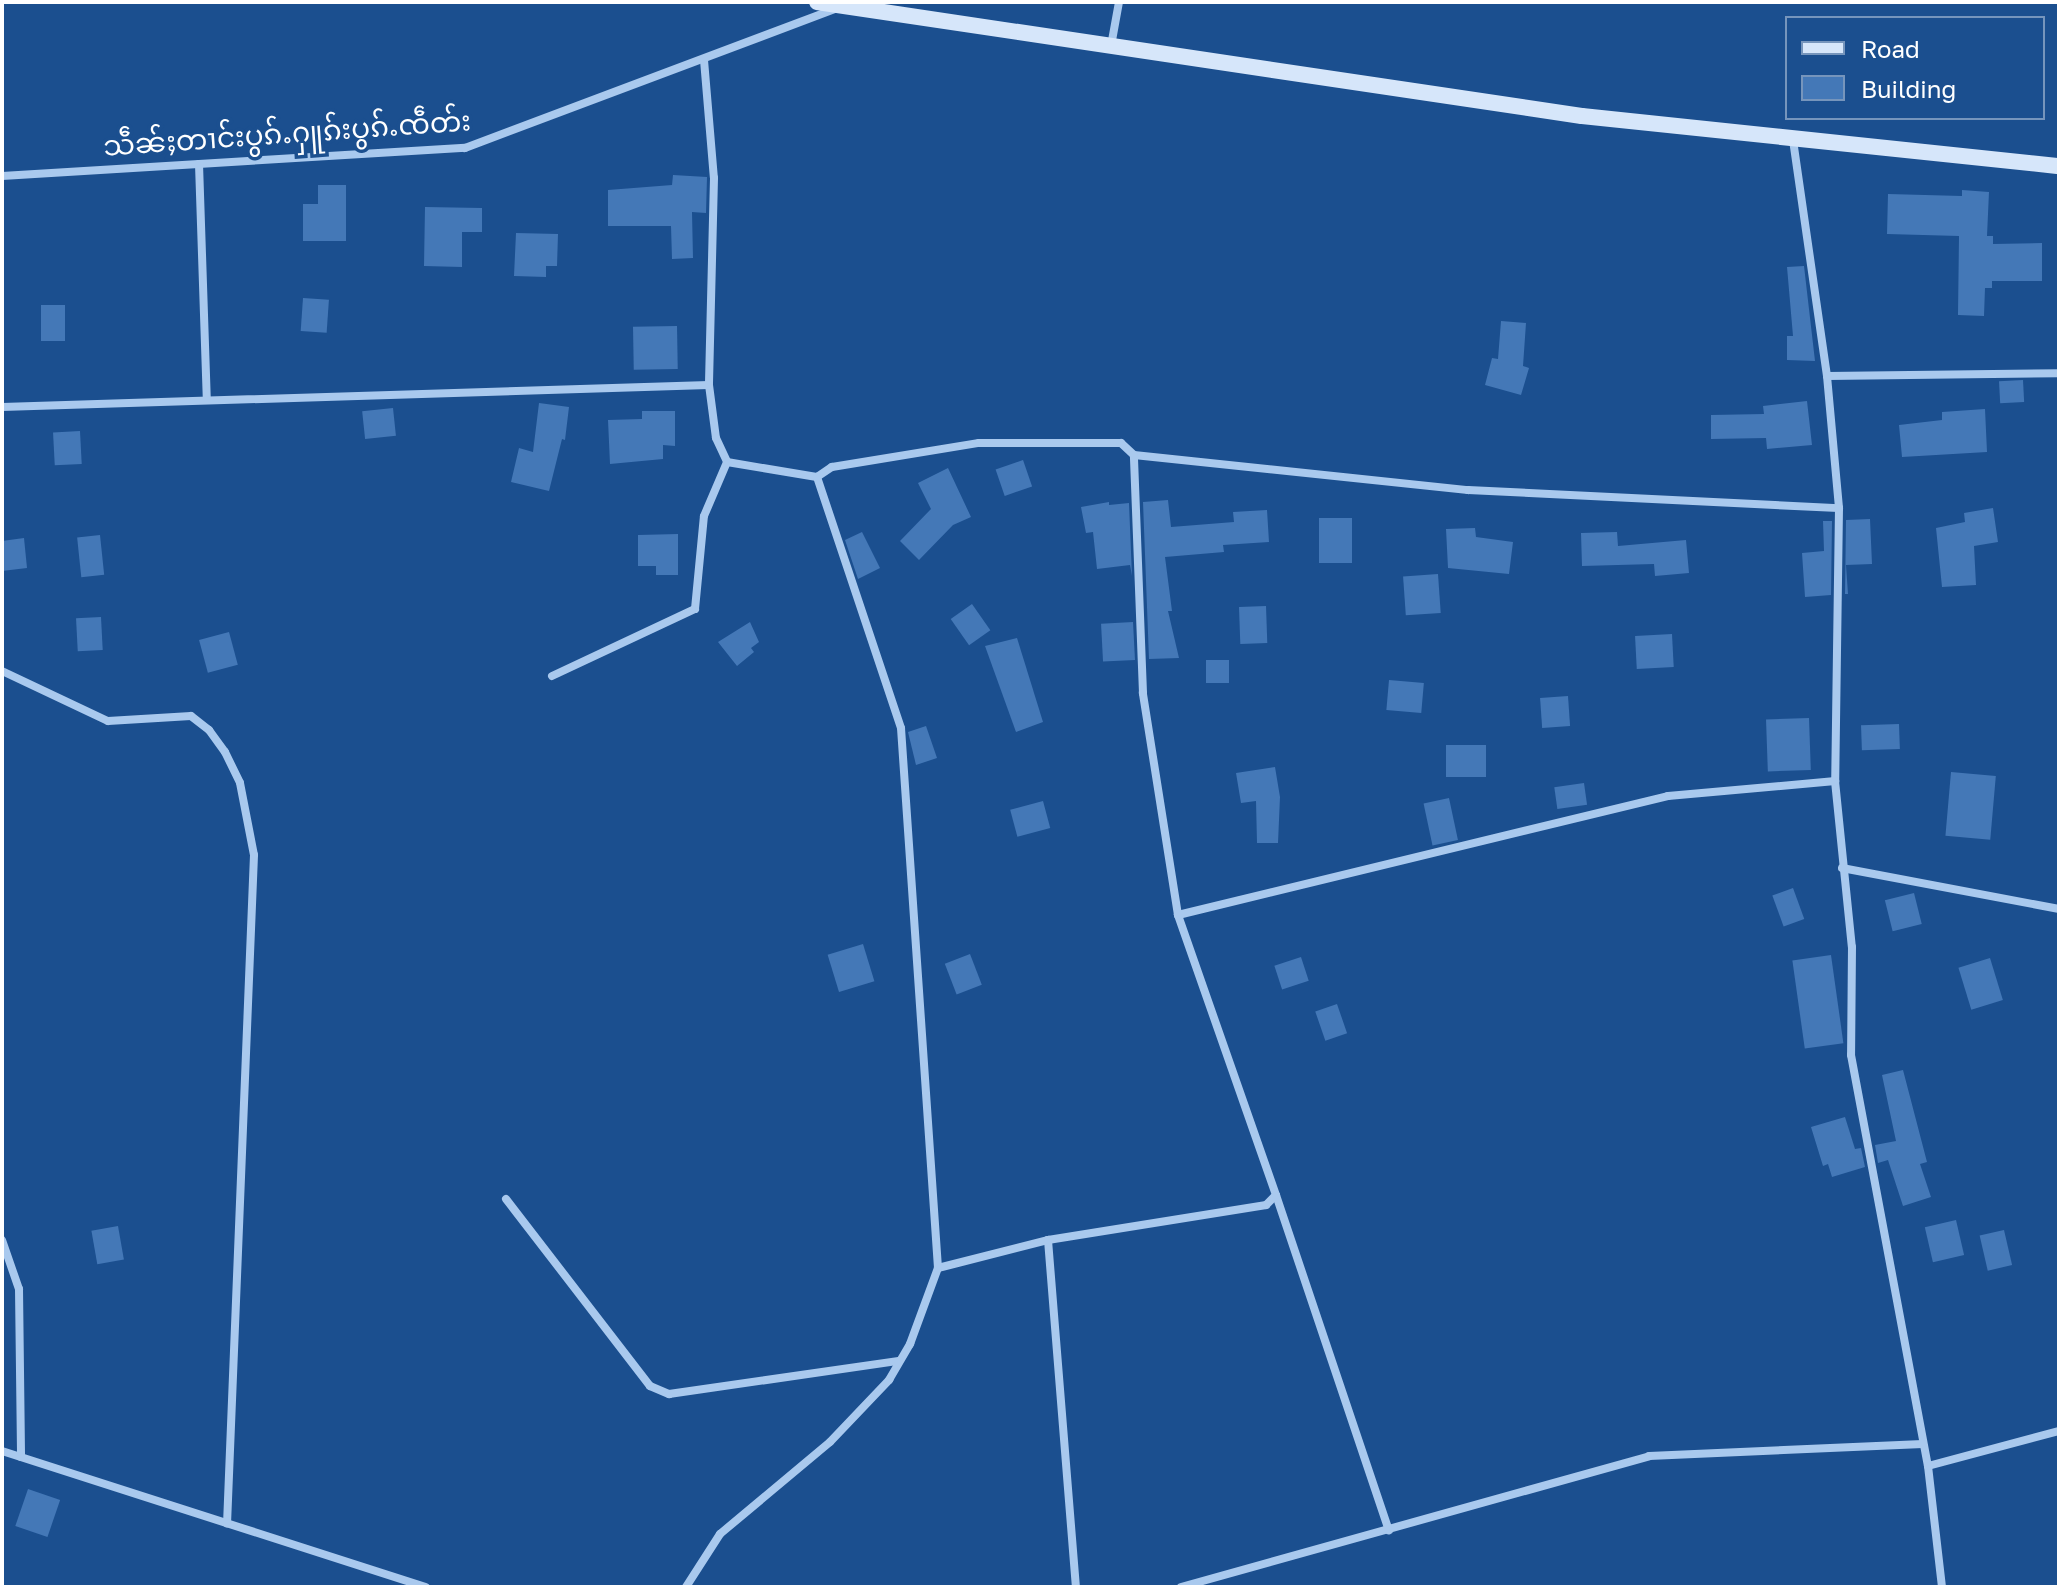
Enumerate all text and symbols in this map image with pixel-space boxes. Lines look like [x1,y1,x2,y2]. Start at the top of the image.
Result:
legend [1785,16,2045,120]
text: Road [1861,34,1920,63]
text: Building [1861,74,1956,103]
street label: သဵၼ်ႈတၢင်းပွၵ်ႉႁူၵ်းပွၵ်ႉၸဵတ်း [102,103,472,163]

